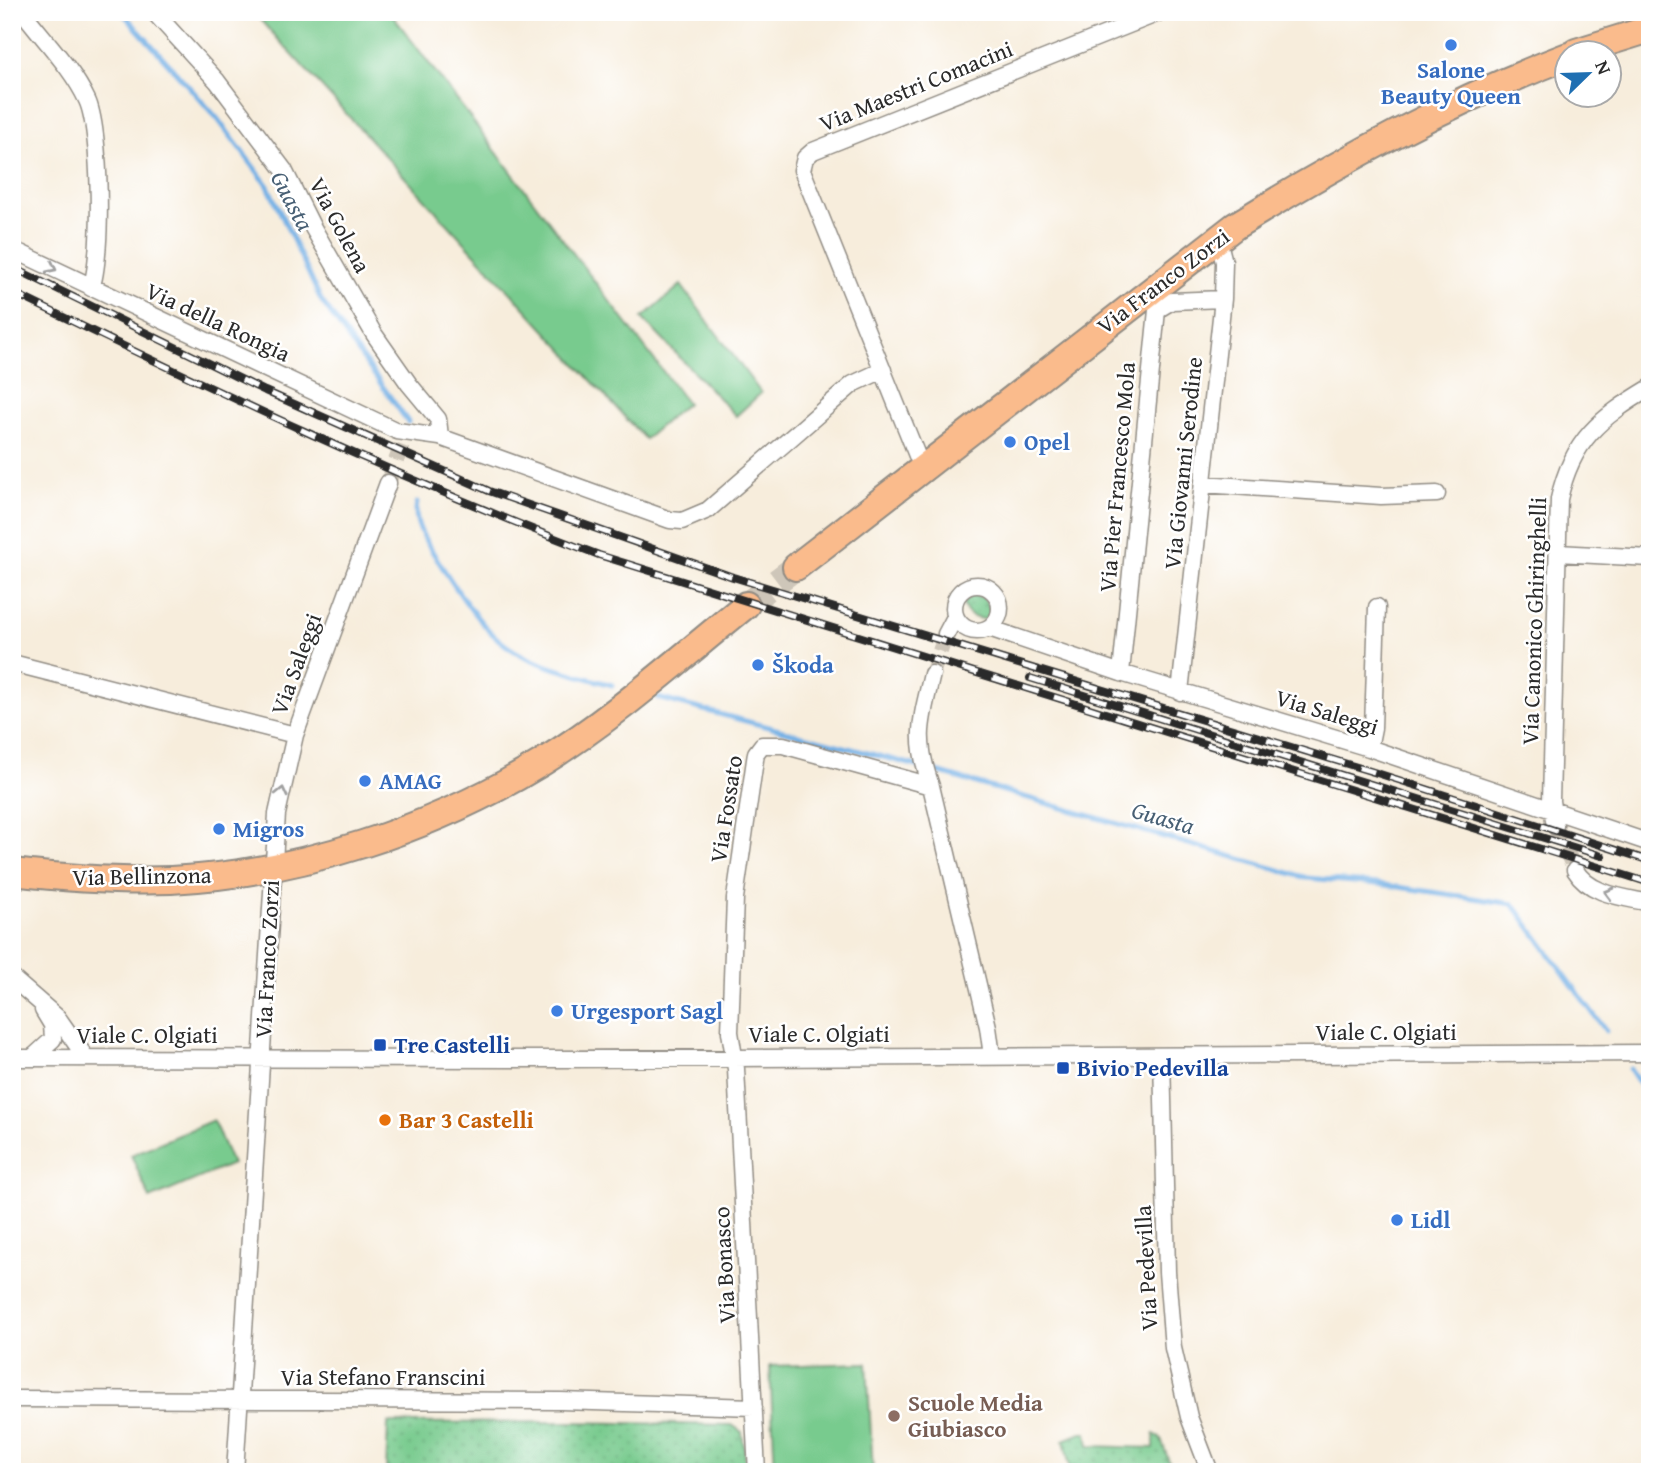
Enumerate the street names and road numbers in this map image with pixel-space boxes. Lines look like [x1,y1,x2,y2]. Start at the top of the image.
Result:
street label: Via Maestri Comacini [814,32,1018,139]
street label: Via Golena [302,171,379,278]
street label: Via Franco Zorzi [1089,220,1236,342]
street label: Via della Rongia [141,274,296,370]
street label: Via Giovanni Serodine [1155,355,1210,571]
street label: Via Pier Francesco Mola [1090,360,1143,593]
street label: Via Canonico Ghiringhelli [1513,496,1554,746]
street label: Via Saleggi [262,608,329,719]
street label: Via Saleggi [1272,680,1383,743]
street label: Via Fossato [701,753,750,865]
street label: Via Bellinzona [72,858,212,893]
street label: Via Franco Zorzi [246,879,287,1039]
street label: Viale C. Olgiati [1315,1015,1457,1048]
street label: Viale C. Olgiati [748,1017,890,1050]
street label: Viale C. Olgiati [76,1018,218,1051]
street label: Via Pedevilla [1126,1204,1165,1331]
street label: Via Bonasco [704,1206,743,1324]
street label: Via Stefano Franscini [281,1360,485,1393]

